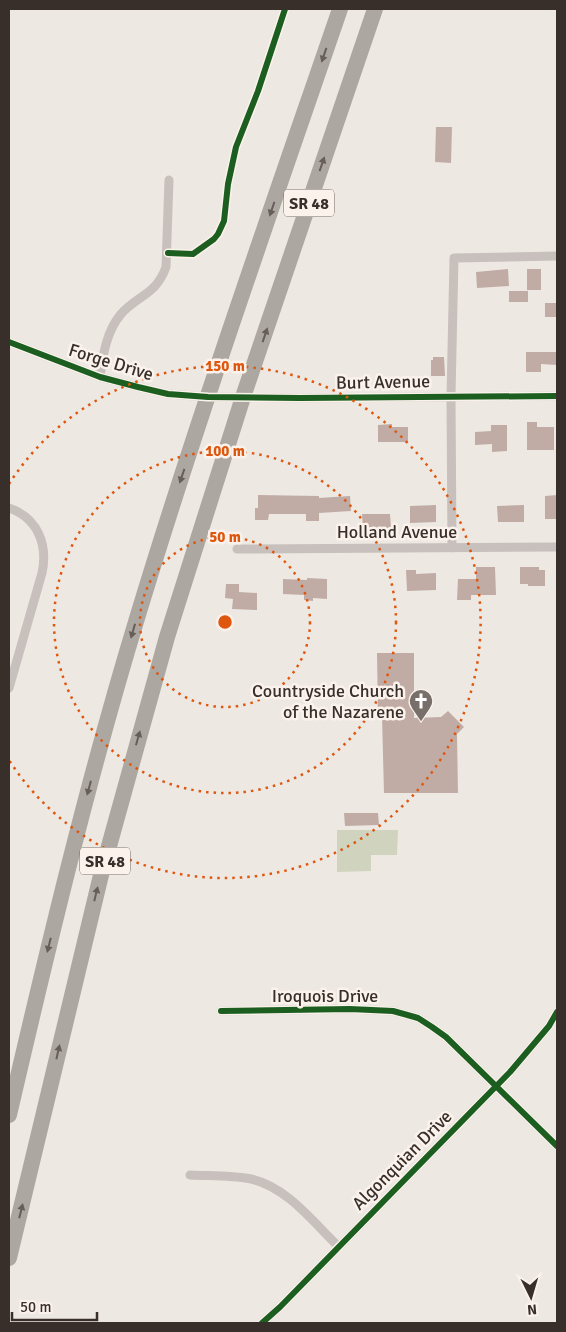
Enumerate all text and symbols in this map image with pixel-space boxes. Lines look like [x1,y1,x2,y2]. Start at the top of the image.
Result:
one-way arrow [320,48,328,63]
one-way arrow [318,156,326,171]
road number: SR 48 [284,190,334,217]
one-way arrow [268,202,276,217]
one-way arrow [261,327,269,342]
street label: Forge Drive [66,339,156,385]
text: 150 m [205,357,245,375]
street label: Burt Avenue [336,370,430,394]
text: 100 m [205,442,245,460]
one-way arrow [177,469,185,484]
street label: Holland Avenue [337,521,457,543]
text: 50 m [209,528,241,546]
centre of rings [216,613,234,631]
one-way arrow [129,624,137,639]
place label: Countryside Church of the Nazarene [252,680,404,723]
church icon: Countryside Church of the Nazarene [408,688,434,722]
one-way arrow [135,730,143,745]
one-way arrow [85,780,93,795]
road number: SR 48 [80,848,130,874]
one-way arrow [92,887,100,902]
one-way arrow [44,937,52,952]
street label: Iroquois Drive [272,985,378,1007]
one-way arrow [54,1045,62,1060]
street label: Algonquian Drive [348,1106,456,1214]
one-way arrow [17,1203,25,1218]
north arrow [506,1272,556,1322]
scale bar [12,1290,98,1322]
text: 50 m [20,1298,51,1316]
text: N [526,1301,538,1318]

